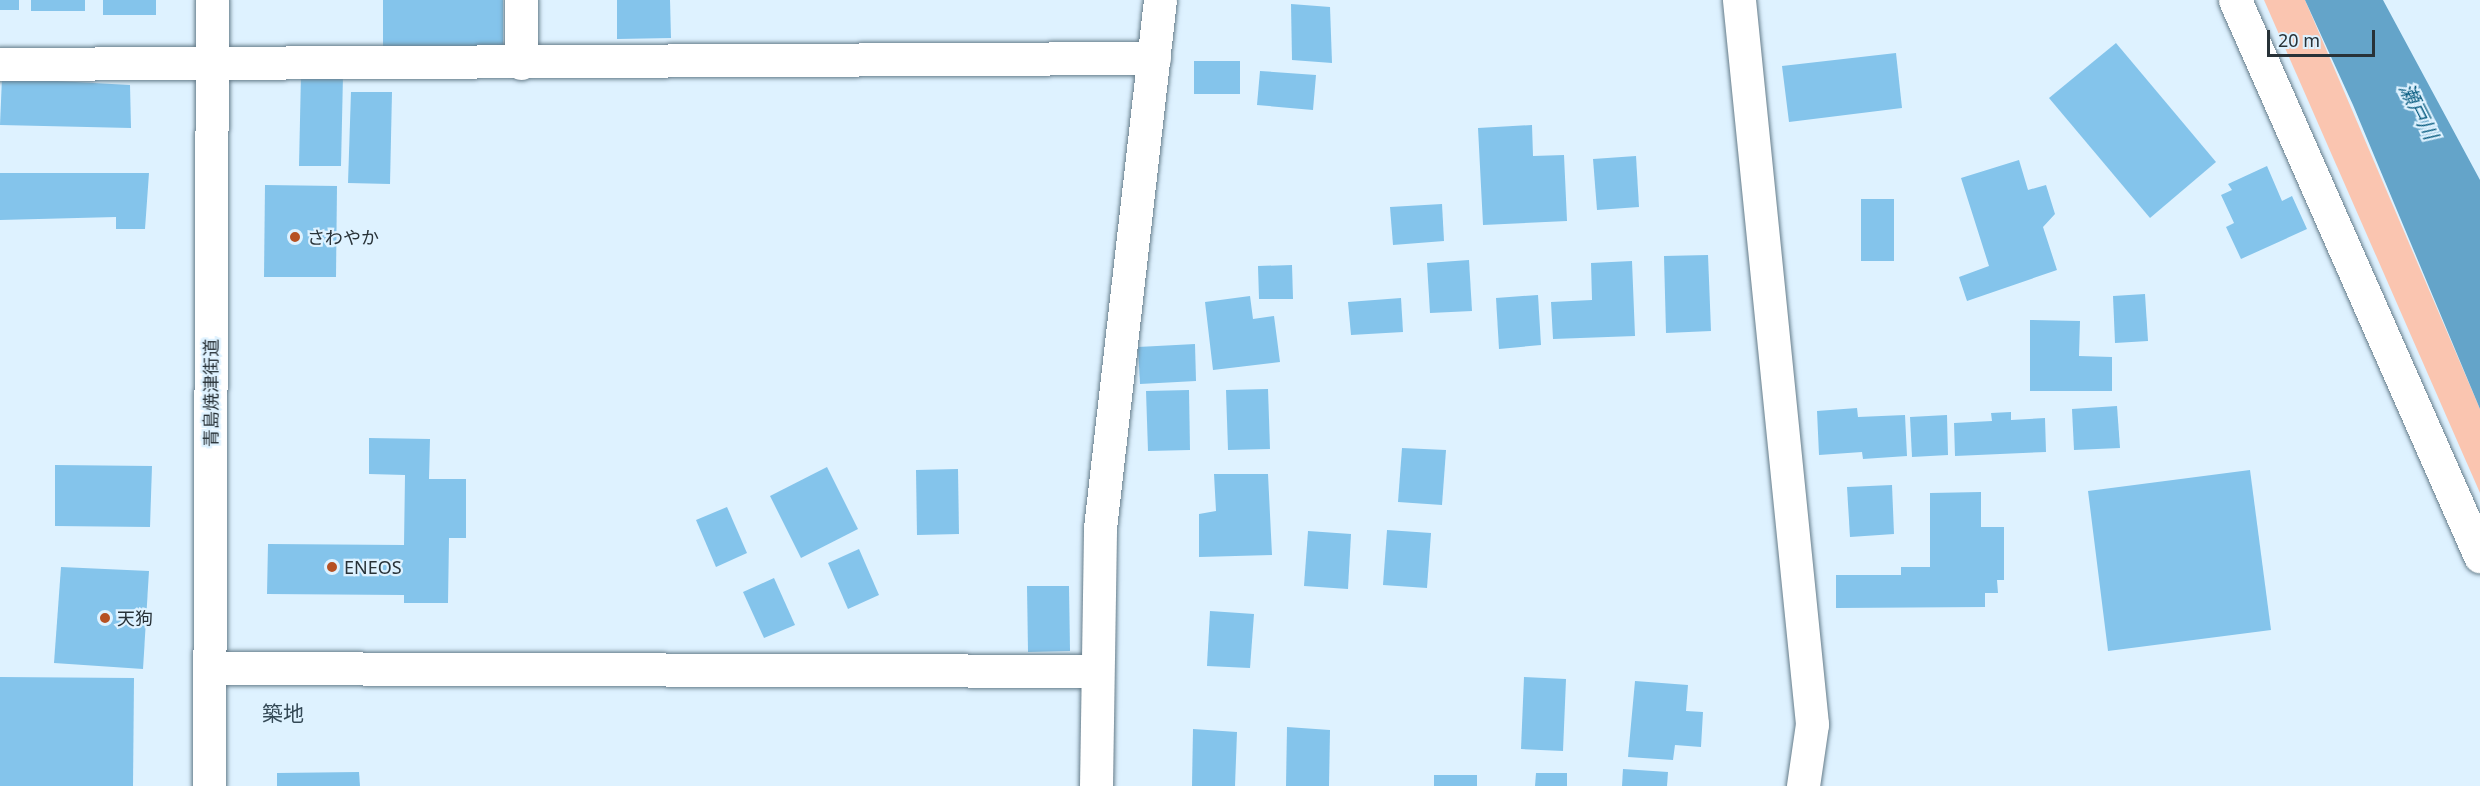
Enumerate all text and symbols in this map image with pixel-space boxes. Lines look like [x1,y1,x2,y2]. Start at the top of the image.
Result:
scale bar [2270,18,2378,56]
text: 20 m [2278,28,2320,52]
water label: 瀬戸川 [2395,79,2443,143]
place label: さわやか [307,226,379,248]
marker: さわやか [288,230,302,244]
street label: 青島焼津街道 [200,339,222,447]
place label: ENEOS [344,556,402,578]
marker: ENEOS [325,560,339,574]
place label: 天狗 [117,607,153,629]
marker: 天狗 [98,611,112,625]
district label: 築地 [262,700,304,726]

